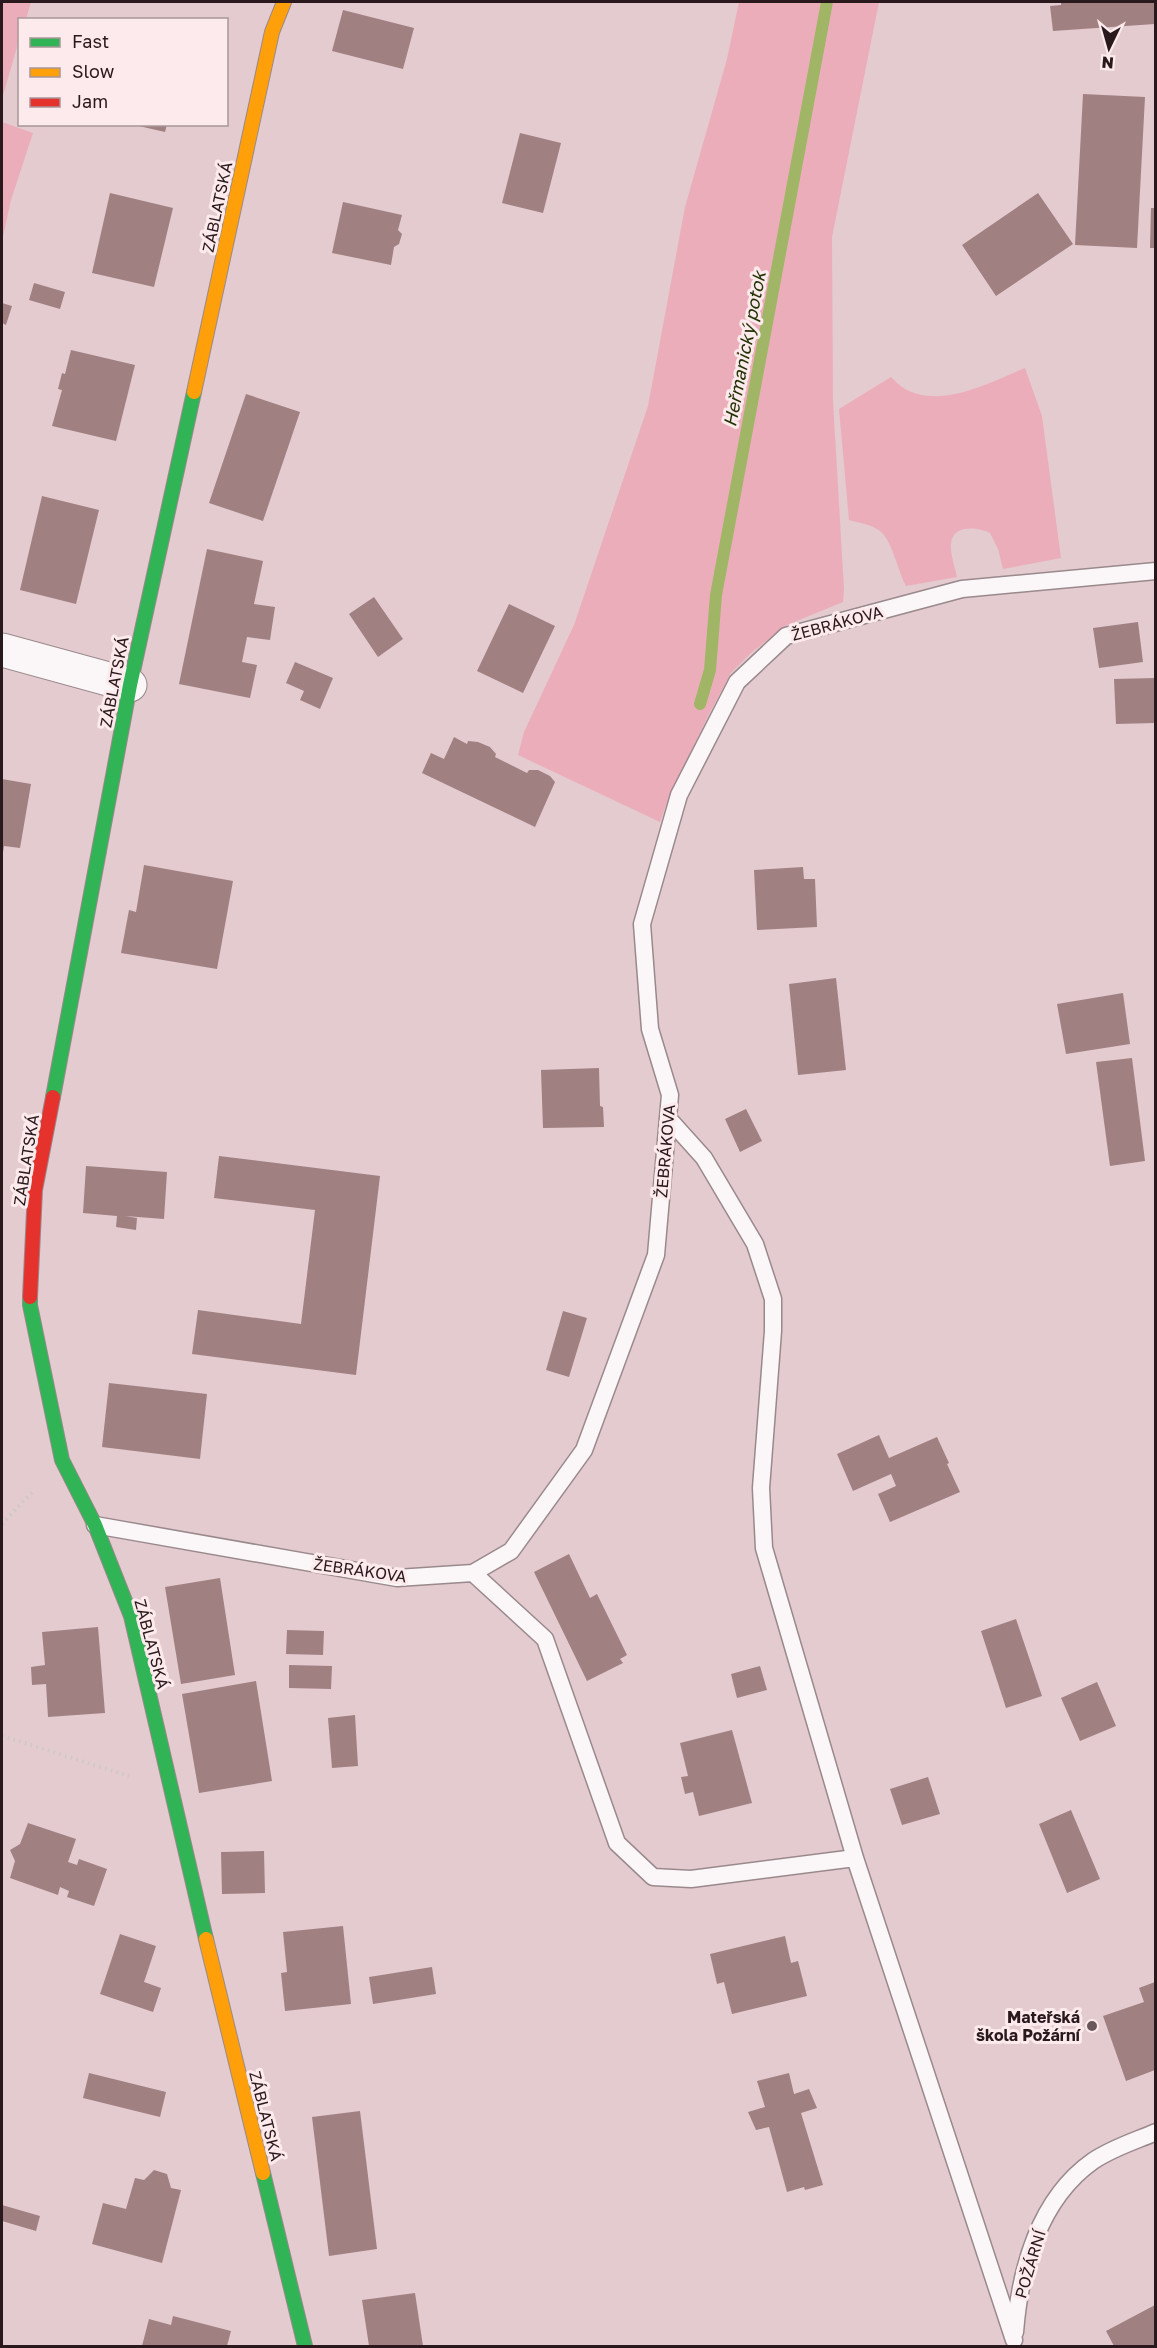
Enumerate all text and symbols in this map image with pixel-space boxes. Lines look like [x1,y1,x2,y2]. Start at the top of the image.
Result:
legend [18,18,228,126]
north arrow [1079,18,1139,78]
text: Fast [72,30,109,52]
text: N [1101,52,1115,73]
text: Slow [72,60,115,82]
text: Jam [72,90,108,112]
street label: ZÁBLATSKÁ [198,160,236,254]
water label: Heřmanický potok [718,268,770,429]
street label: ŽEBRÁKOVA [789,601,885,645]
street label: ZÁBLATSKÁ [95,635,133,729]
street label: ŽEBRÁKOVA [651,1103,679,1199]
street label: ZÁBLATSKÁ [9,1113,43,1207]
street label: ŽEBRÁKOVA [312,1554,408,1586]
street label: ZÁBLATSKÁ [130,1597,174,1691]
place label: Mateřská škola Požární [976,2007,1082,2045]
marker: Mateřská škola Požární [1085,2019,1099,2033]
street label: ZÁBLATSKÁ [245,2069,287,2163]
street label: POŽÁRNÍ [1010,2226,1050,2301]

